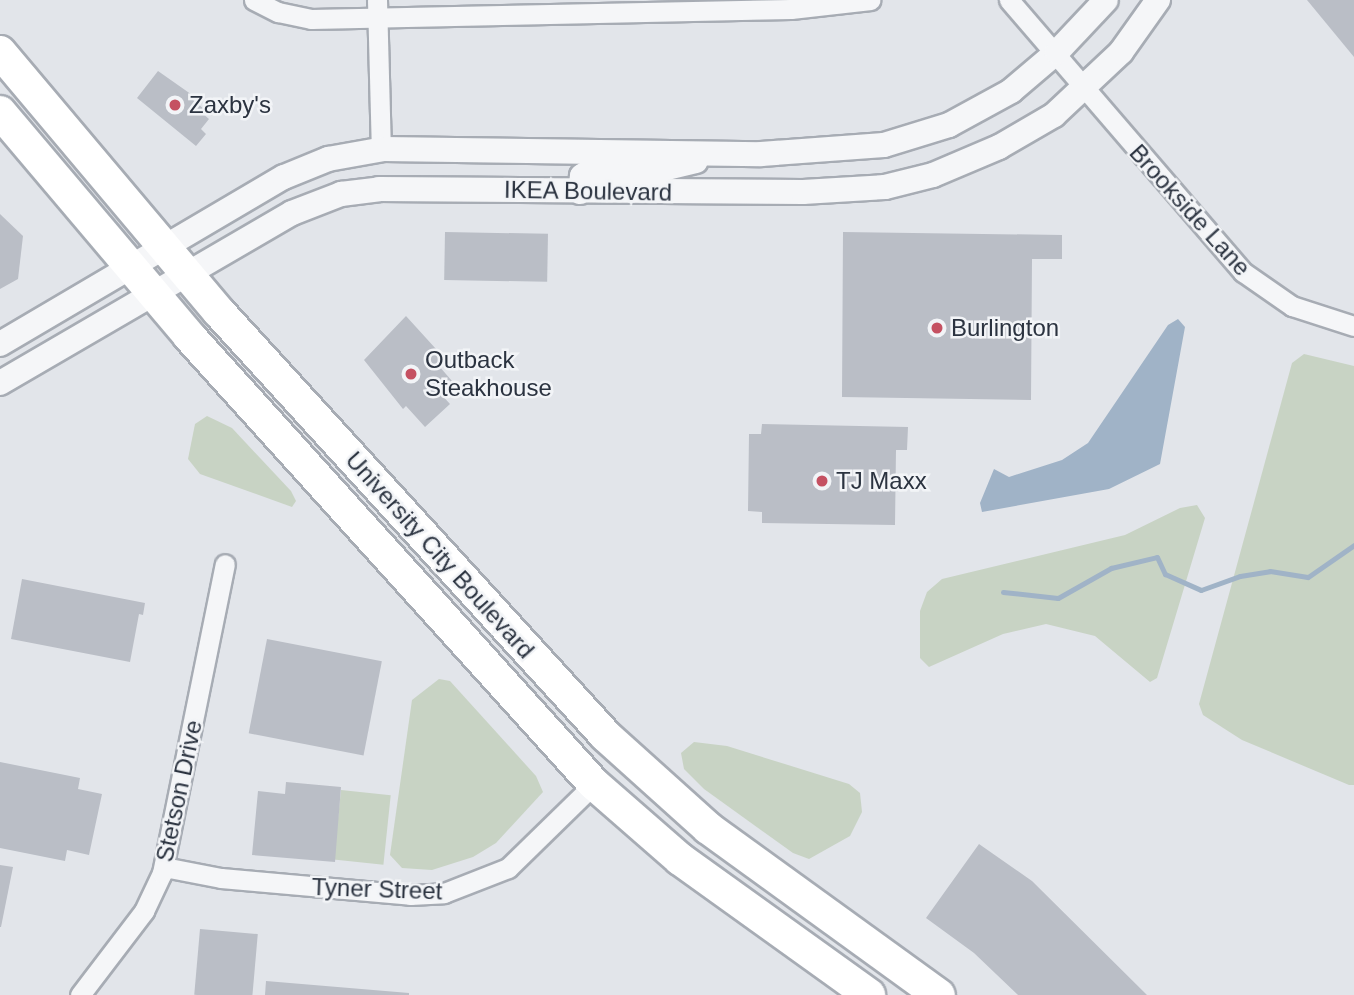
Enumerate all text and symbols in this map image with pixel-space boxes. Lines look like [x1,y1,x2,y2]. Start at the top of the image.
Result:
place label: Zaxby's [189,91,271,119]
marker: Zaxby's [167,97,183,113]
street label: Brookside Lane [1123,138,1257,282]
street label: IKEA Boulevard [503,175,673,207]
place label: Burlington [951,314,1059,342]
marker: Burlington [929,320,945,336]
place label: Outback Steakhouse [425,346,552,402]
marker: Outback Steakhouse [403,366,419,382]
street label: University City Boulevard [340,446,540,664]
place label: TJ Maxx [836,467,927,495]
marker: TJ Maxx [814,473,830,489]
street label: Stetson Drive [150,718,208,864]
street label: Tyner Street [311,872,443,906]

